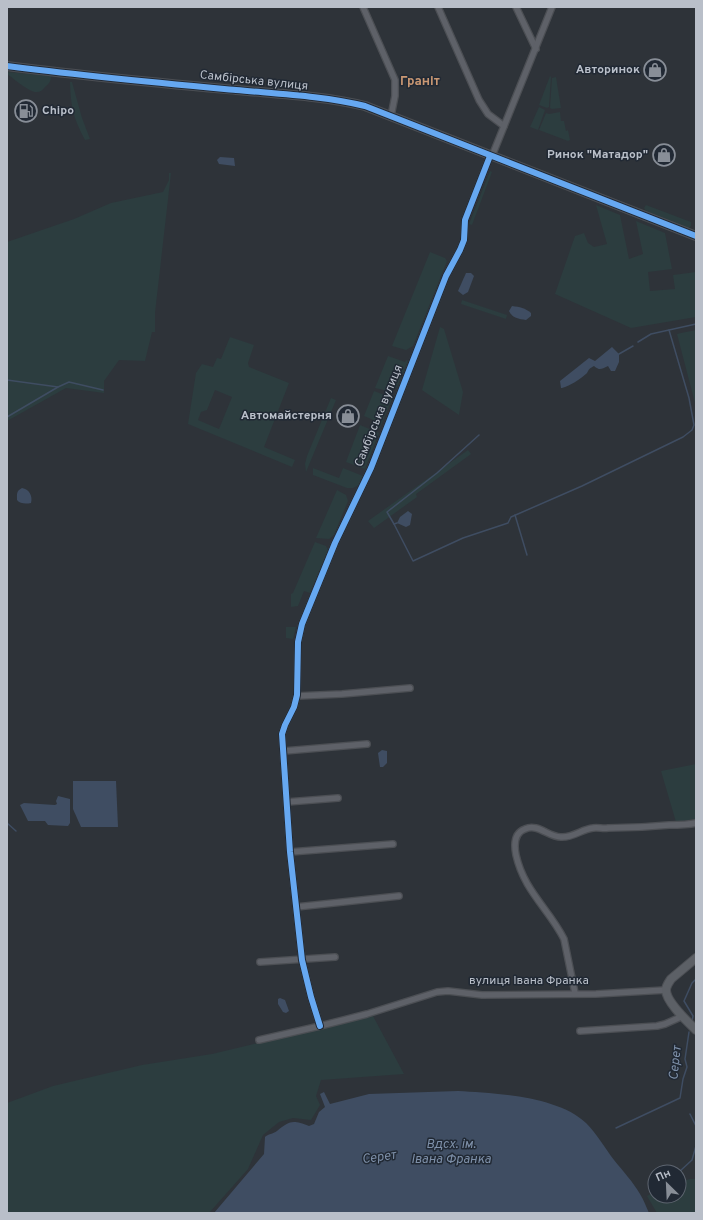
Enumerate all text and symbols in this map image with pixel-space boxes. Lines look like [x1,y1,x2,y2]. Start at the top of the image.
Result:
shop icon: Авторинок [642,57,668,83]
place label: Авторинок [576,62,640,78]
street label: Самбірська вулиця [199,67,309,95]
district label: Граніт [400,74,440,90]
fuel station icon: Chipo [13,98,39,124]
place label: Chipo [42,103,74,119]
shop icon: Ринок "Матадор" [651,142,677,168]
place label: Ринок "Матадор" [547,147,648,163]
street label: Самбірська вулиця [351,363,407,469]
shop icon: Автомайстерня [335,403,361,429]
place label: Автомайстерня [241,408,332,424]
street label: вулиця Івана Франка [469,973,589,989]
water label: Серет [666,1044,686,1081]
water label: Вдсх. ім. Івана Франка [411,1137,491,1168]
water label: Серет [361,1148,398,1168]
north arrow [647,1164,687,1204]
text: Пн [654,1166,673,1185]

